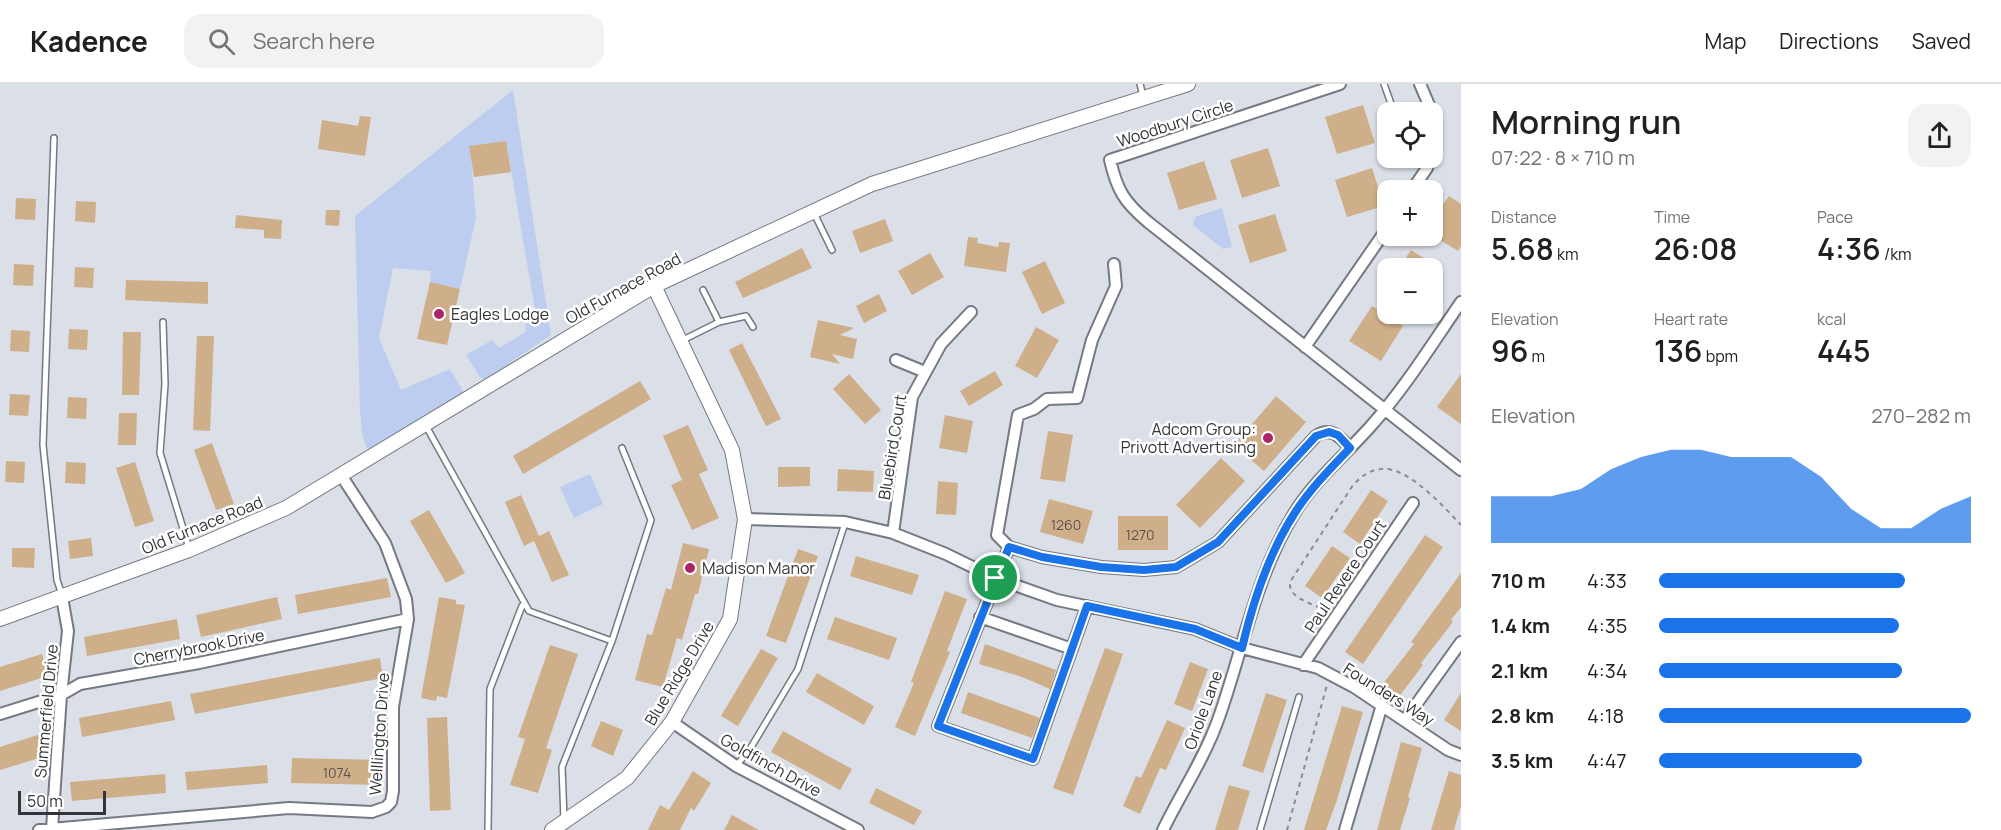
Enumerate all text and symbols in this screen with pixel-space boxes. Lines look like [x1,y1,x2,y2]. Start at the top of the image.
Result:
search box [184,14,604,68]
text: Kadence [30,22,148,60]
icon: search [205,25,238,58]
text: Search here [253,26,375,56]
text: Map [1705,27,1746,55]
text: Directions [1779,27,1879,55]
text: Saved [1912,27,1971,55]
street label: Woodbury Circle [1114,94,1236,152]
text: Morning run [1491,99,1681,144]
map controls [1377,102,1443,324]
button: locate [1377,102,1443,168]
button: share [1908,104,1971,167]
text: 07:22 · 8 × 710 m [1491,144,1635,171]
button: + [1377,180,1443,246]
text: Distance [1491,206,1557,228]
text: Time [1654,206,1690,228]
text: Pace [1817,206,1853,228]
text: 5.68 [1491,228,1554,269]
text: 26:08 [1654,228,1737,269]
text: 4:36 [1817,228,1881,269]
text: km [1554,243,1579,265]
text: /km [1881,243,1912,265]
street label: Old Furnace Road [561,247,685,329]
button: − [1377,258,1443,324]
place label: Eagles Lodge [451,303,549,325]
marker: Eagles Lodge [432,307,446,321]
text: Elevation [1491,308,1559,330]
text: Heart rate [1654,308,1728,330]
text: kcal [1817,308,1846,330]
text: 96 [1491,330,1528,371]
text: 136 [1654,330,1702,371]
text: 445 [1817,330,1871,371]
text: m [1528,345,1545,367]
text: bpm [1702,345,1738,367]
street label: Bluebird Court [873,393,911,501]
text: Elevation [1491,402,1575,429]
text: 270–282 m [1871,402,1971,429]
place label: Adcom Group: Privott Advertising [1121,418,1256,458]
marker: Adcom Group: Privott Advertising [1261,431,1275,445]
street label: Old Furnace Road [138,491,266,559]
house number: 1260 [1051,515,1081,534]
street label: Paul Revere Court [1299,515,1391,637]
house number: 1270 [1125,525,1155,544]
pin [969,552,1020,603]
place label: Madison Manor [702,557,815,579]
marker: Madison Manor [683,561,697,575]
icon: arrive [978,561,1011,594]
text: 710 m [1491,567,1546,594]
text: 4:33 [1587,567,1627,594]
text: 1.4 km [1491,612,1550,639]
text: 4:35 [1587,612,1627,639]
street label: Blue Ridge Drive [639,617,719,729]
street label: Cherrybrook Drive [132,624,266,670]
street label: Summerfield Drive [29,643,63,779]
street label: Founders Way [1339,657,1439,731]
text: 2.1 km [1491,657,1548,684]
text: 4:34 [1587,657,1628,684]
street label: Oriole Lane [1179,667,1227,753]
street label: Welllington Drive [364,672,394,796]
text: 2.8 km [1491,702,1554,729]
text: 4:18 [1587,702,1624,729]
street label: Goldfinch Drive [717,728,825,802]
text: 3.5 km [1491,747,1553,774]
text: 4:47 [1587,747,1627,774]
house number: 1074 [323,763,351,782]
scale bar [18,788,106,816]
text: 50 m [27,790,63,812]

